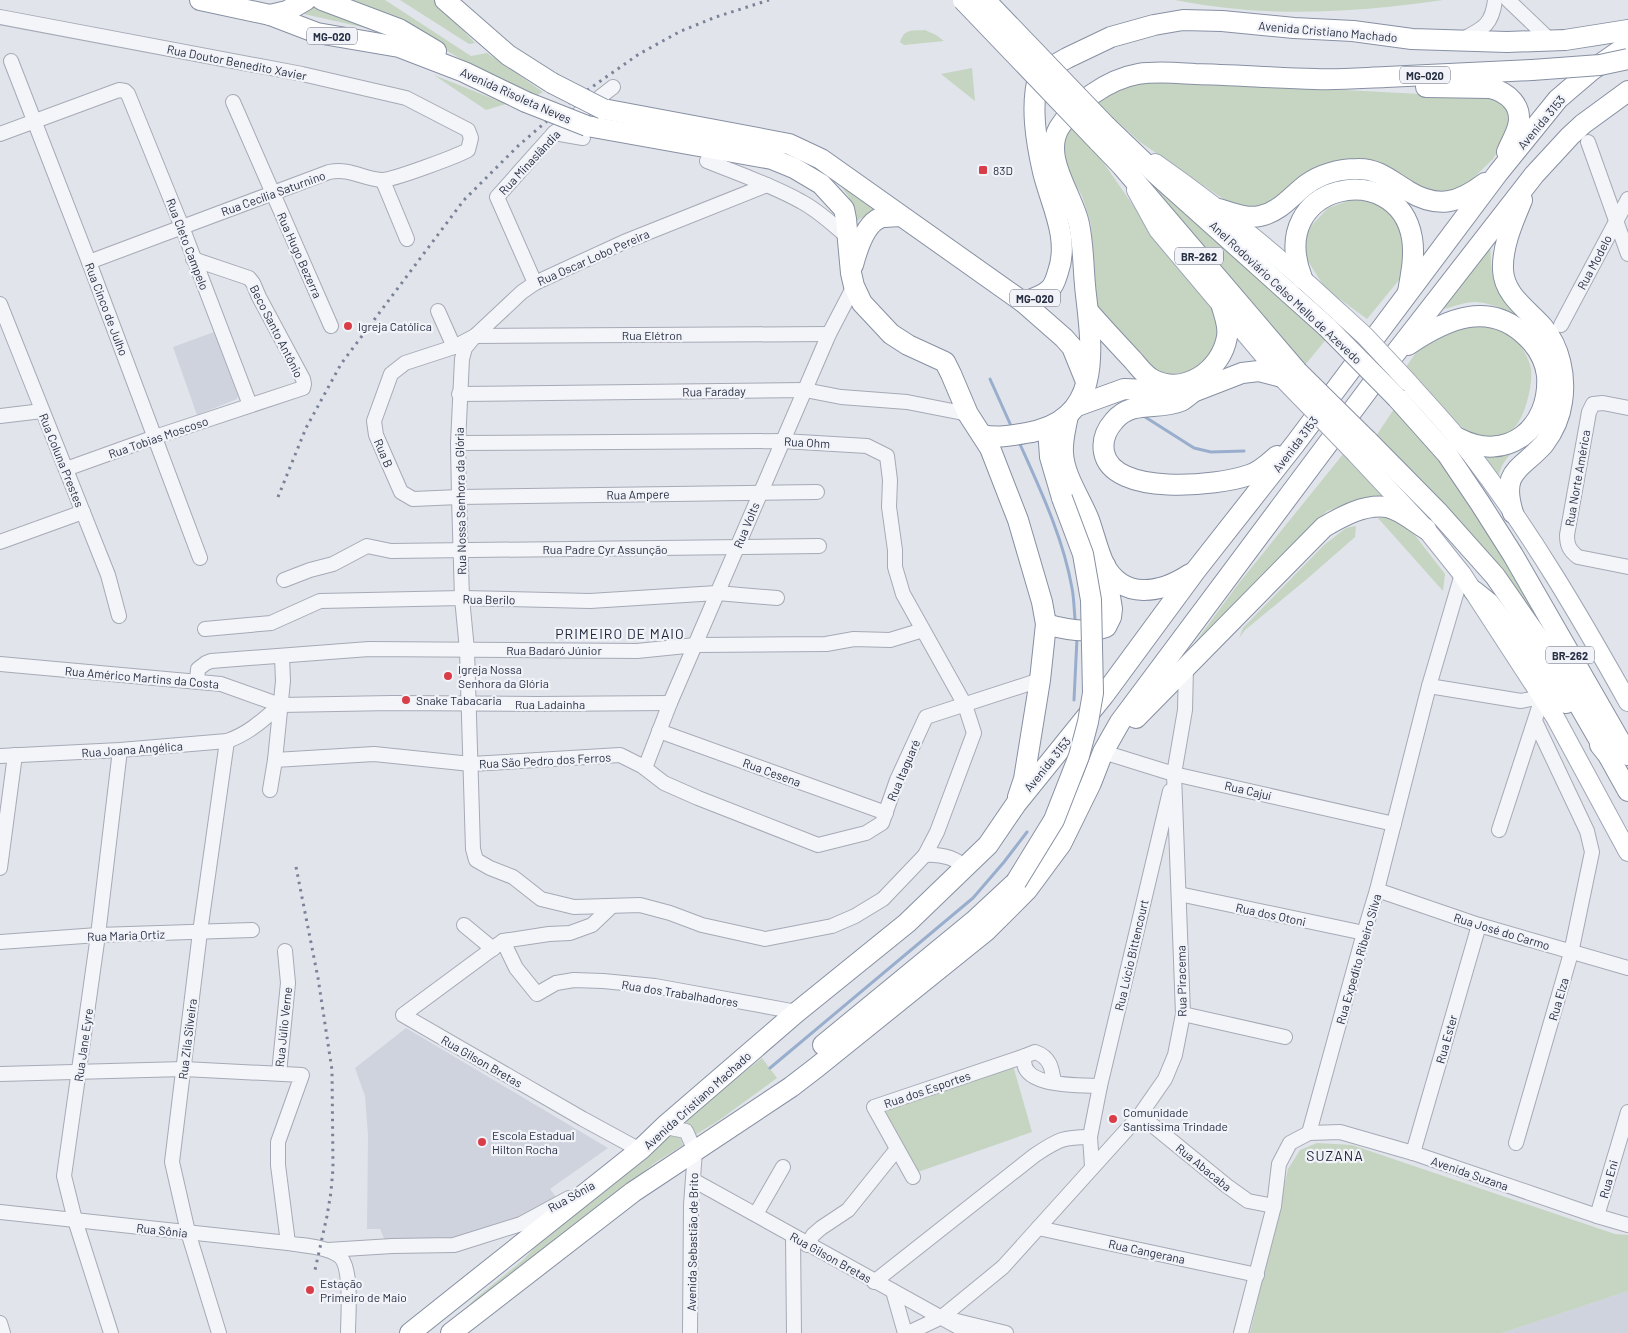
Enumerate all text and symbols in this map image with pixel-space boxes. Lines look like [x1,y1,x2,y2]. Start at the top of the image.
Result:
street label: Avenida Cristiano Machado [1258,18,1398,44]
road number: MG-020 [307,28,357,44]
street label: Rua Doutor Benedito Xavier [166,42,309,83]
street label: Avenida Risoleta Neves [458,64,574,126]
road number: MG-020 [1400,66,1450,84]
street label: Avenida 3153 [1514,92,1568,152]
street label: Rua Minaslândia [495,127,563,197]
place label: 83D [993,163,1013,177]
marker: 83D [977,164,989,176]
street label: Rua Cecília Saturnino [219,168,327,218]
street label: Rua Cleto Campelo [164,196,212,292]
street label: Rua Hugo Bezerra [275,210,325,300]
street label: Anel Rodoviário Celso Mello de Azevedo [1207,218,1365,366]
street label: Rua Oscar Lobo Pereira [535,226,651,288]
street label: Rua Modelo [1574,232,1614,292]
road number: BR-262 [1175,248,1223,264]
street label: Rua Cinco de Julho [83,260,131,358]
street label: Beco Santo Antônio [248,282,306,380]
road number: MG-020 [1010,290,1060,306]
place label: Igreja Católica [358,319,432,333]
marker: Igreja Católica [342,320,354,332]
street label: Rua Elétron [622,328,682,342]
street label: Rua Faraday [682,383,746,399]
street label: Rua Coluna Prestes [37,411,87,509]
street label: Rua Tobias Moscoso [106,413,210,461]
street label: Avenida 3153 [1270,413,1320,475]
street label: Rua Nossa Senhora da Glória [452,427,468,575]
street label: Rua Norte América [1562,429,1592,527]
street label: Rua Ohm [784,434,830,450]
street label: Rua B [372,437,396,469]
street label: Rua Ampere [606,486,670,502]
street label: Rua Volts [730,500,762,550]
street label: Rua Padre Cyr Assunção [542,542,668,556]
street label: Rua Berilo [462,592,516,606]
district label: PRIMEIRO DE MAIO [555,625,685,642]
street label: Rua Badaró Júnior [506,643,602,657]
road number: BR-262 [1546,646,1594,664]
place label: Igreja Nossa Senhora da Glória [458,662,549,690]
street label: Rua Américo Martins da Costa [64,663,220,691]
marker: Igreja Nossa Senhora da Glória [442,670,454,682]
place label: Snake Tabacaria [416,693,502,707]
marker: Snake Tabacaria [400,694,412,706]
street label: Rua Ladainha [515,697,585,711]
street label: Avenida 3153 [1021,734,1073,794]
street label: Rua Itaguaré [884,737,922,803]
street label: Rua Joana Angélica [81,738,183,760]
street label: Rua São Pedro dos Ferros [479,750,612,770]
street label: Rua Cesena [741,755,803,789]
street label: Rua Cajuí [1223,778,1273,802]
street label: Rua Expedito Ribeiro Silva [1333,892,1383,1026]
street label: Rua Lúcio Bittencourt [1111,898,1151,1012]
street label: Rua dos Otoni [1235,900,1307,928]
street label: Rua José do Carmo [1452,910,1552,952]
street label: Rua Maria Ortiz [87,927,165,943]
street label: Rua Piracema [1173,945,1189,1017]
street label: Rua Elza [1545,976,1571,1022]
street label: Rua dos Trabalhadores [621,977,739,1009]
street label: Rua Júlio Verne [272,986,294,1068]
street label: Rua Zila Silveira [175,998,199,1080]
street label: Rua Jane Eyre [71,1007,95,1083]
street label: Rua Ester [1432,1012,1460,1065]
street label: Rua Gilson Bretas [439,1032,525,1090]
street label: Avenida Cristiano Machado [640,1048,754,1152]
street label: Rua dos Esportes [882,1068,972,1110]
place label: Comunidade Santíssima Trindade [1123,1105,1228,1133]
marker: Comunidade Santíssima Trindade [1107,1113,1119,1125]
place label: Escola Estadual Hilton Rocha [492,1128,574,1156]
marker: Escola Estadual Hilton Rocha [476,1136,488,1148]
street label: Rua Abacaba [1173,1140,1235,1194]
district label: SUZANA [1306,1147,1364,1164]
street label: Avenida Suzana [1429,1153,1511,1193]
street label: Rua Eni [1596,1158,1620,1200]
street label: Avenida Sebastião de Brito [684,1173,700,1311]
street label: Rua Sônia [545,1177,597,1215]
street label: Rua Sônia [136,1220,188,1240]
street label: Rua Gilson Bretas [788,1229,874,1285]
street label: Rua Cangerana [1107,1236,1187,1266]
place label: Estação Primeiro de Maio [320,1276,407,1304]
marker: Estação Primeiro de Maio [304,1284,316,1296]

